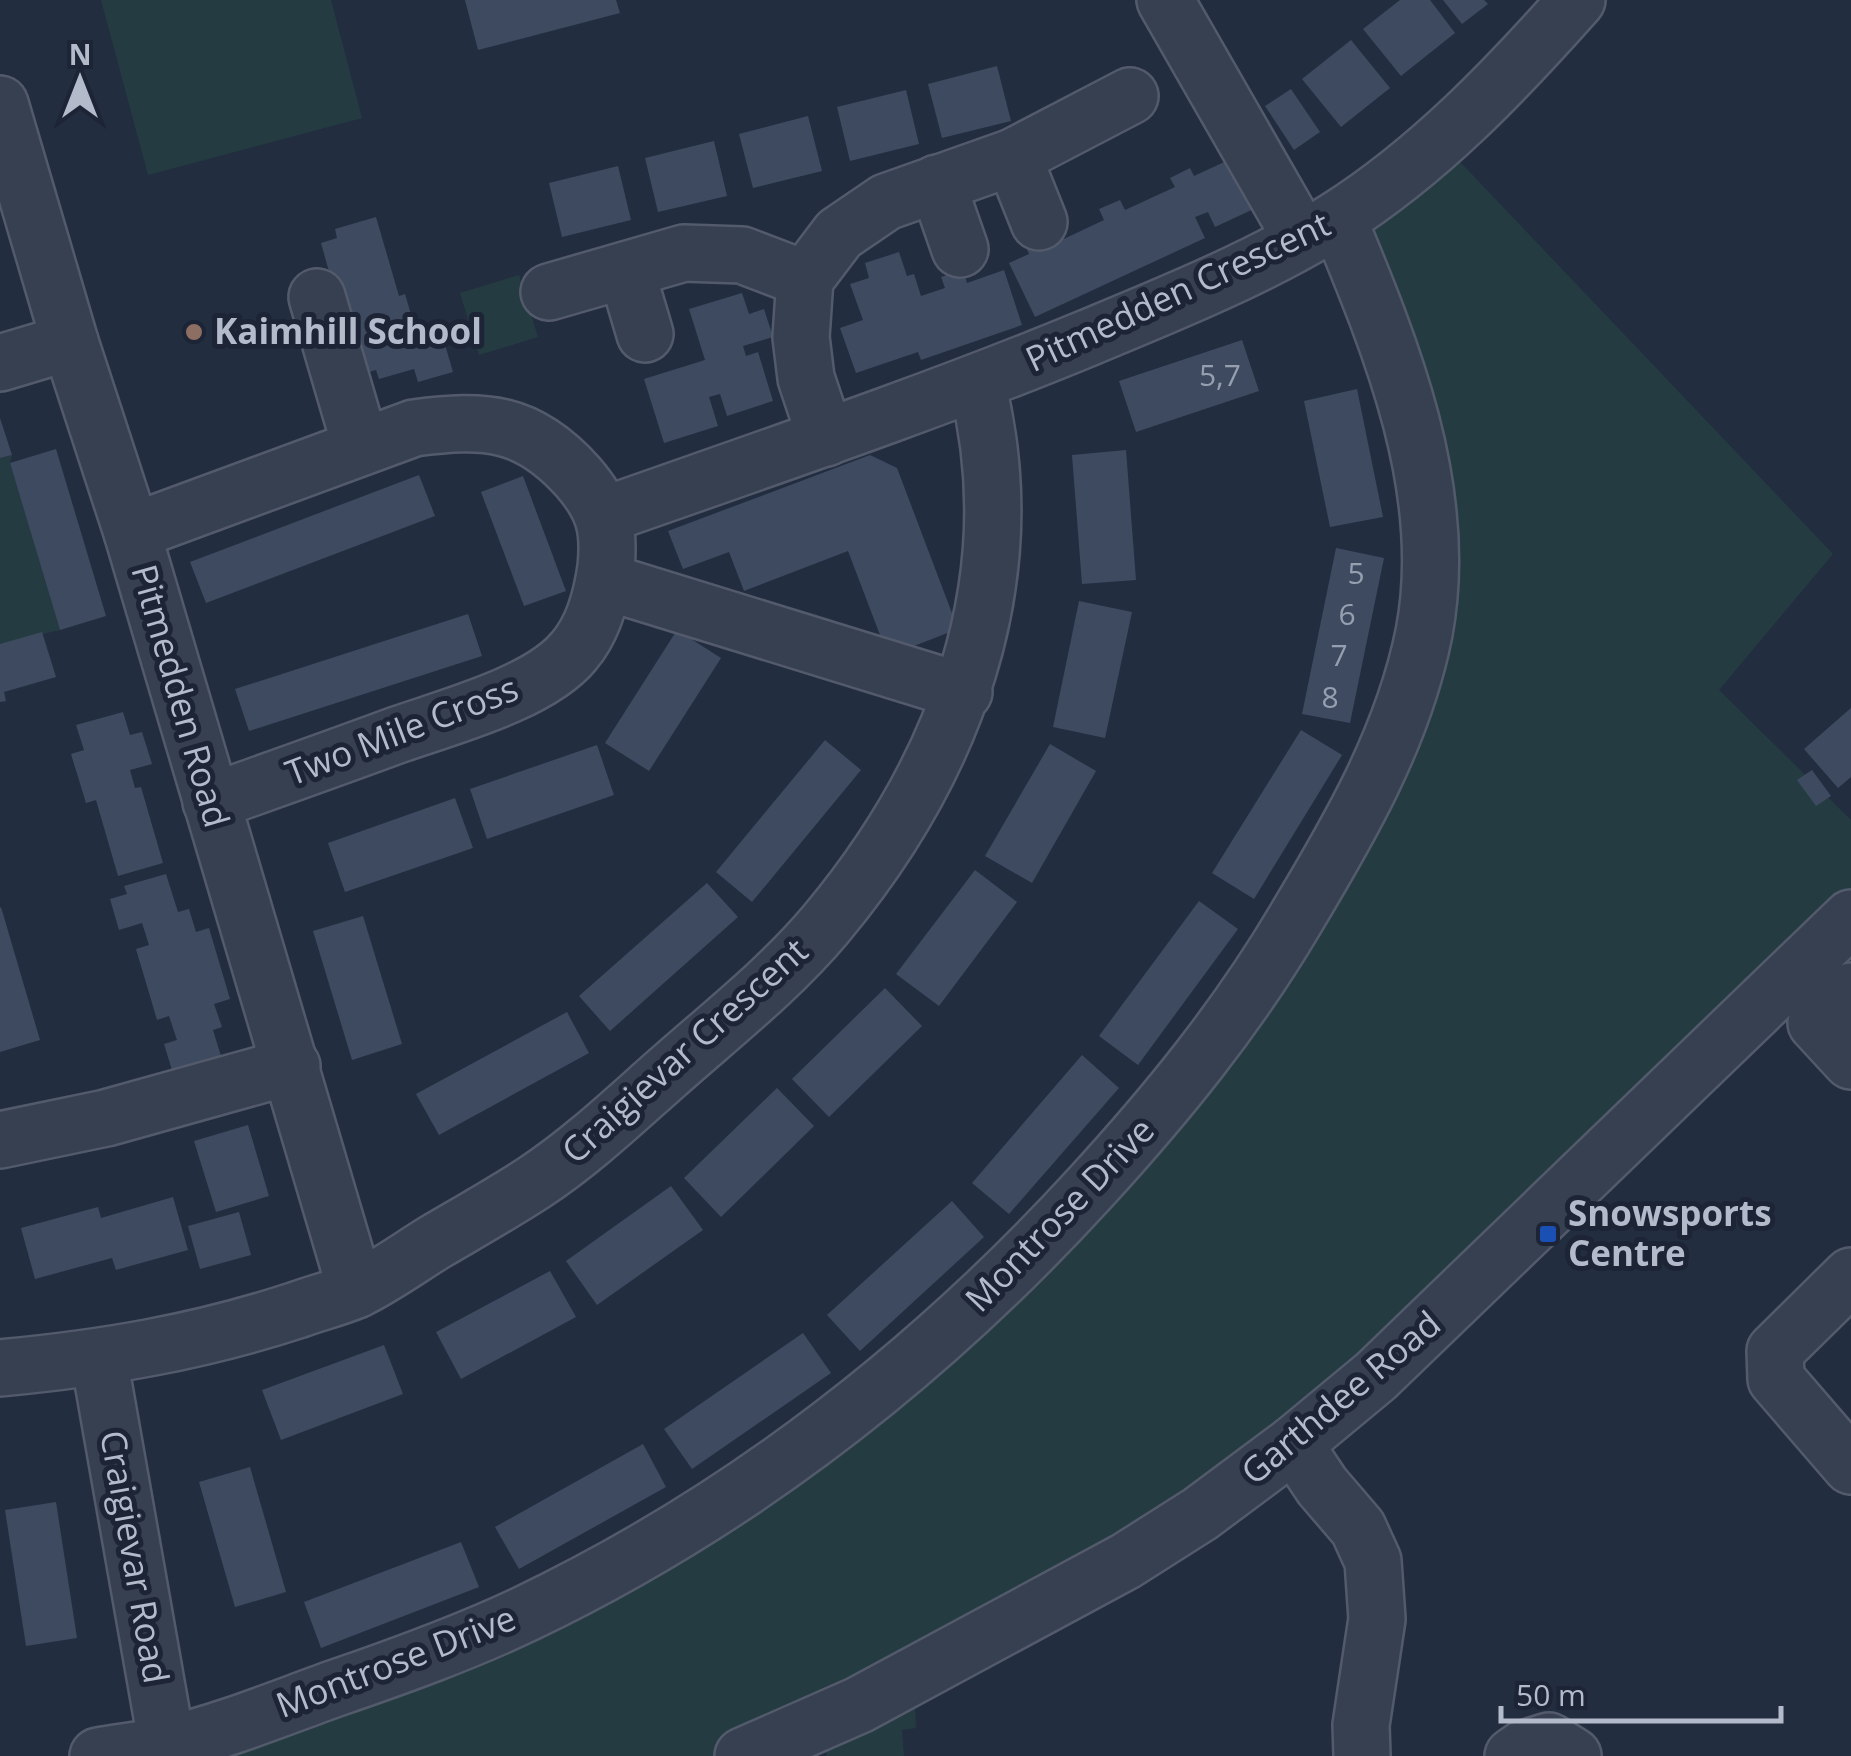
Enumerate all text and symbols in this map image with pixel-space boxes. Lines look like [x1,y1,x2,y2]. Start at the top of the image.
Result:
north arrow [30,30,130,130]
text: N [69,35,91,73]
street label: Pitmedden Crescent [1018,200,1337,382]
place label: Kaimhill School [214,307,482,354]
marker: Kaimhill School [183,321,205,343]
house number: 5,7 [1199,354,1241,395]
house number: 5 [1347,552,1365,593]
street label: Pitmedden Road [122,559,241,832]
house number: 6 [1338,593,1356,634]
house number: 7 [1330,634,1348,675]
street label: Two Mile Cross [279,664,524,795]
house number: 8 [1321,676,1339,717]
street label: Craigievar Crescent [551,927,817,1173]
street label: Montrose Drive [954,1107,1164,1321]
place label: Snowsports Centre [1568,1189,1772,1276]
marker: Snowsports Centre [1537,1223,1559,1245]
street label: Garthdee Road [1231,1300,1450,1494]
street label: Craigievar Road [90,1427,181,1687]
street label: Montrose Drive [269,1593,522,1728]
scale bar [1501,1661,1781,1723]
text: 50 m [1516,1674,1586,1715]

